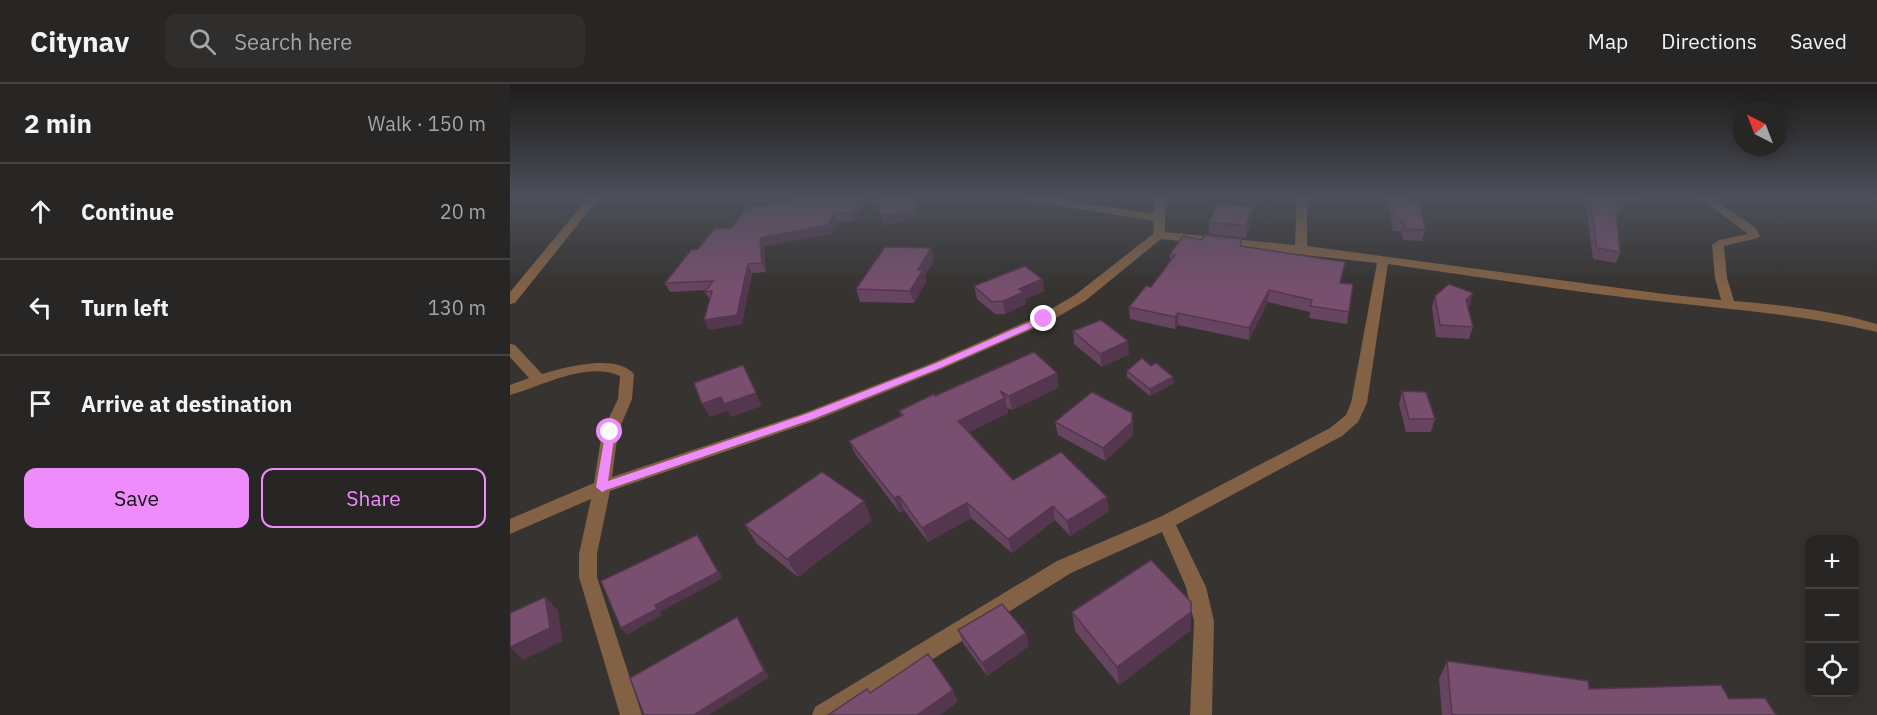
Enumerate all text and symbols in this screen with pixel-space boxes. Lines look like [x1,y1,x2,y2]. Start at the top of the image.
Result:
search box [165,14,585,68]
text: Citynav [30,23,129,60]
icon: search [186,25,219,58]
text: Search here [234,27,352,56]
text: Map [1588,27,1628,55]
text: Directions [1661,27,1757,55]
text: Saved [1790,27,1847,55]
north arrow [1733,102,1787,156]
text: 2 min [24,106,92,140]
text: Walk · 150 m [368,110,486,137]
icon: ahead [24,195,57,228]
text: Continue [81,197,174,226]
text: 20 m [440,198,486,225]
icon: left [24,291,57,324]
text: Turn left [81,293,169,322]
text: 130 m [428,294,486,321]
route end [1030,305,1056,331]
icon: arrive [24,387,57,420]
text: Arrive at destination [81,389,292,418]
route start [596,418,622,444]
button: Save [24,468,249,528]
button: Share [261,468,486,528]
map controls [1805,535,1859,697]
button: + [1805,535,1859,589]
button: − [1805,589,1859,643]
button: locate [1805,643,1859,697]

